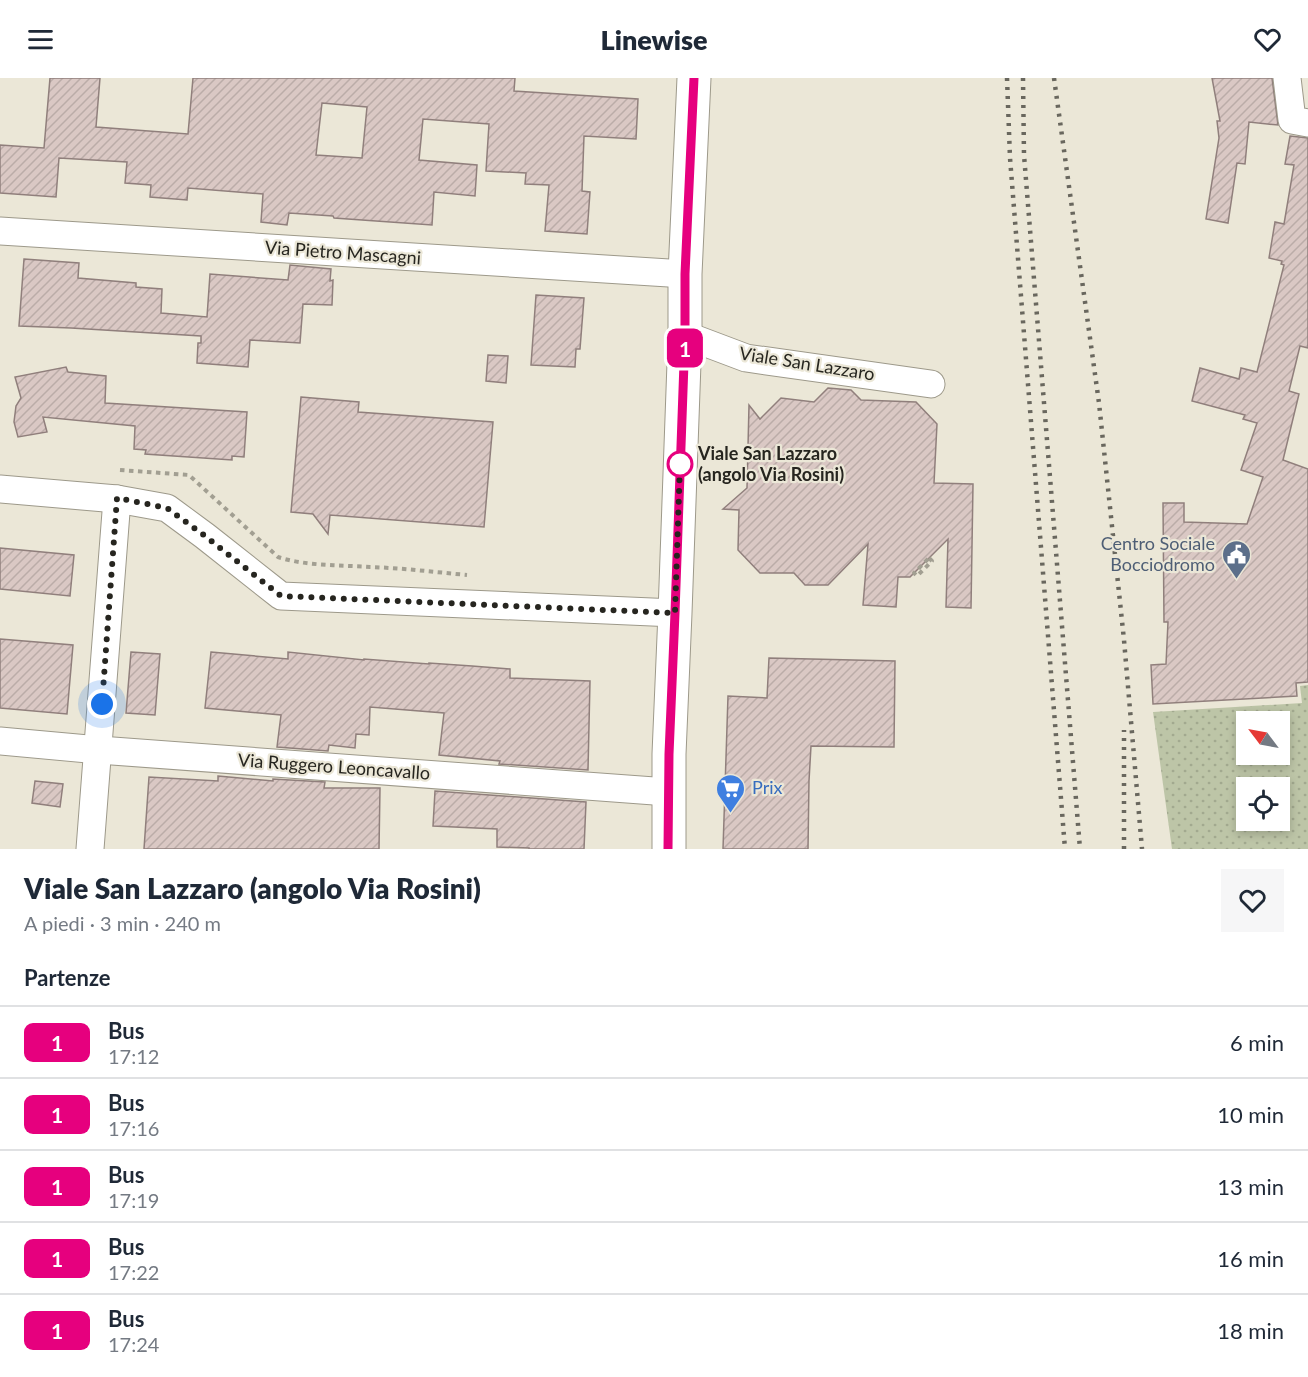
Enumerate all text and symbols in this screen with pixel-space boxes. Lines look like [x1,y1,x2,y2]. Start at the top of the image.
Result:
icon: menu [24,23,57,56]
text: Linewise [601,23,707,56]
icon: heart [1251,23,1284,56]
street label: Via Pietro Mascagni [264,236,422,268]
line badge: 1 [666,328,704,368]
text: 1 [679,336,691,361]
street label: Viale San Lazzaro [738,341,876,385]
place label: Viale San Lazzaro (angolo Via Rosini) [697,442,844,485]
marker: Viale San Lazzaro (angolo Via Rosini) [667,451,693,477]
place label: Centro Sociale Bocciodromo [1101,532,1215,575]
public building icon: Centro Sociale Bocciodromo [1220,538,1252,580]
your location [87,689,117,719]
north arrow [1236,711,1290,765]
map controls [1236,711,1290,831]
street label: Via Ruggero Leoncavallo [237,748,431,784]
supermarket icon: Prix [715,772,747,814]
place label: Prix [752,776,783,798]
button: locate [1236,777,1290,831]
button: heart [1221,869,1284,932]
text: Viale San Lazzaro (angolo Via Rosini) [24,871,481,905]
text: A piedi · 3 min · 240 m [24,911,221,935]
text: Partenze [24,964,111,991]
text: Bus [108,1017,144,1044]
text: 6 min [1230,1029,1284,1056]
text: 1 [51,1030,63,1055]
text: 17:12 [108,1044,159,1068]
text: Bus [108,1089,144,1116]
text: 10 min [1217,1101,1284,1128]
text: 1 [51,1102,63,1127]
text: 17:16 [108,1116,159,1140]
text: Bus [108,1161,144,1188]
text: 13 min [1217,1173,1284,1200]
text: 1 [51,1174,63,1199]
text: 17:19 [108,1188,159,1212]
text: Bus [108,1233,144,1260]
text: 16 min [1217,1245,1284,1272]
text: 1 [51,1246,63,1271]
text: 17:22 [108,1260,159,1284]
text: Bus [108,1305,144,1332]
text: 18 min [1217,1317,1284,1344]
text: 1 [51,1318,63,1343]
text: 17:24 [108,1332,159,1356]

